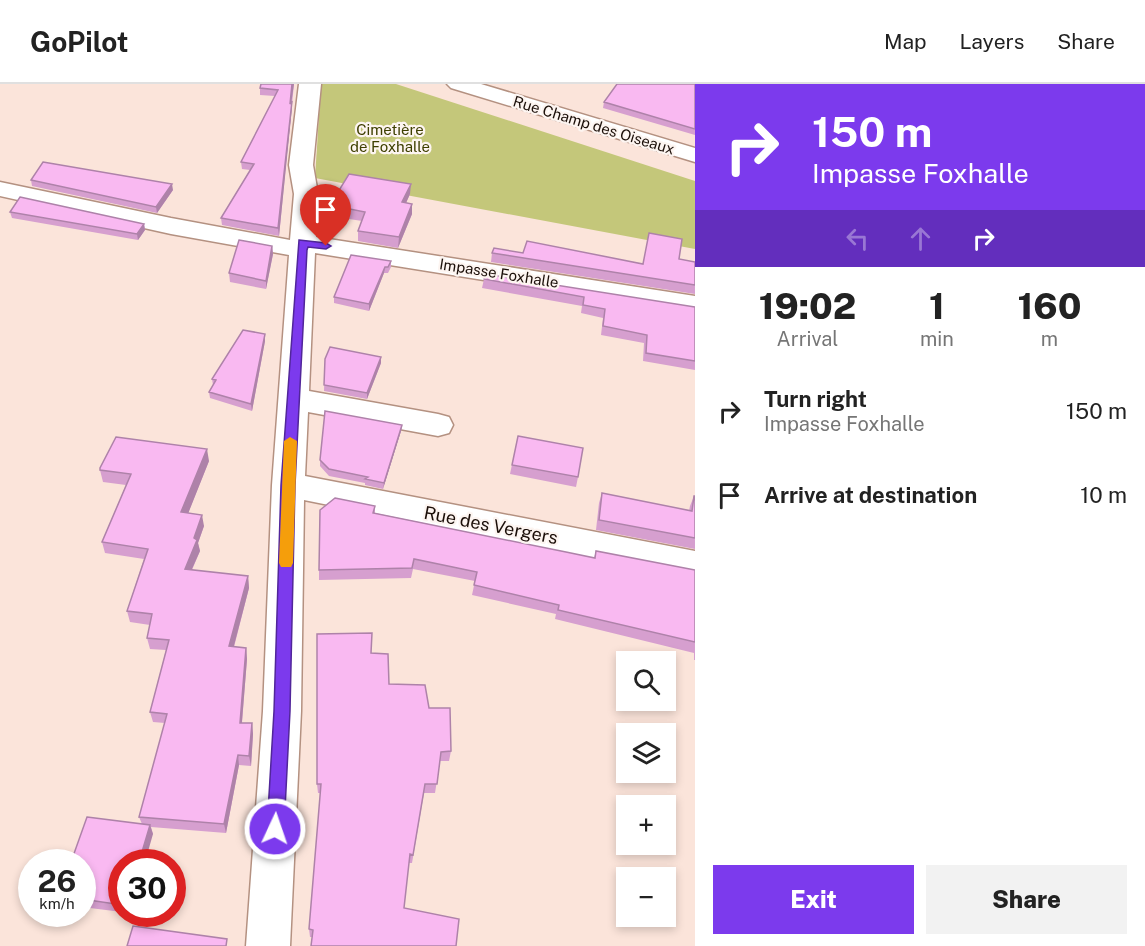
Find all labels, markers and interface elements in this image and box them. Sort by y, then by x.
text: GoPilot [30,25,129,58]
text: Map [884,29,927,54]
text: Layers [960,29,1024,54]
text: Share [1057,29,1115,54]
street label: Rue Champ des Oiseaux [511,92,677,158]
text: 150 m [812,107,932,156]
icon: right [713,108,791,186]
park label: Cimetière de Foxhalle [350,121,430,155]
text: Impasse Foxhalle [812,157,1029,189]
pin [300,184,351,246]
icon: arrive [309,193,342,226]
icon: left [841,222,874,255]
icon: ahead [904,222,937,255]
icon: right [967,222,1000,255]
street label: Impasse Foxhalle [438,255,560,291]
text: 19:02 [759,285,856,327]
text: 1 [929,285,945,327]
text: 160 [1018,285,1081,327]
text: Arrival [777,327,838,351]
text: min [920,327,954,351]
text: m [1041,327,1058,351]
text: Turn right [764,386,867,412]
icon: right [713,395,746,428]
text: 150 m [1066,398,1127,424]
text: Impasse Foxhalle [764,412,925,436]
icon: arrive [713,479,746,512]
text: Arrive at destination [764,482,977,508]
text: 10 m [1080,482,1127,508]
street label: Rue des Vergers [422,502,560,548]
map controls [616,651,676,927]
button: search [616,651,676,711]
button: layers [616,723,676,783]
button: + [616,795,676,855]
position arrow [243,797,307,861]
speed limit sign: 30 [108,849,186,927]
text: 26 [38,863,76,899]
button: Exit [713,865,914,934]
button: Share [926,865,1127,934]
button: − [616,867,676,927]
text: km/h [39,895,75,912]

